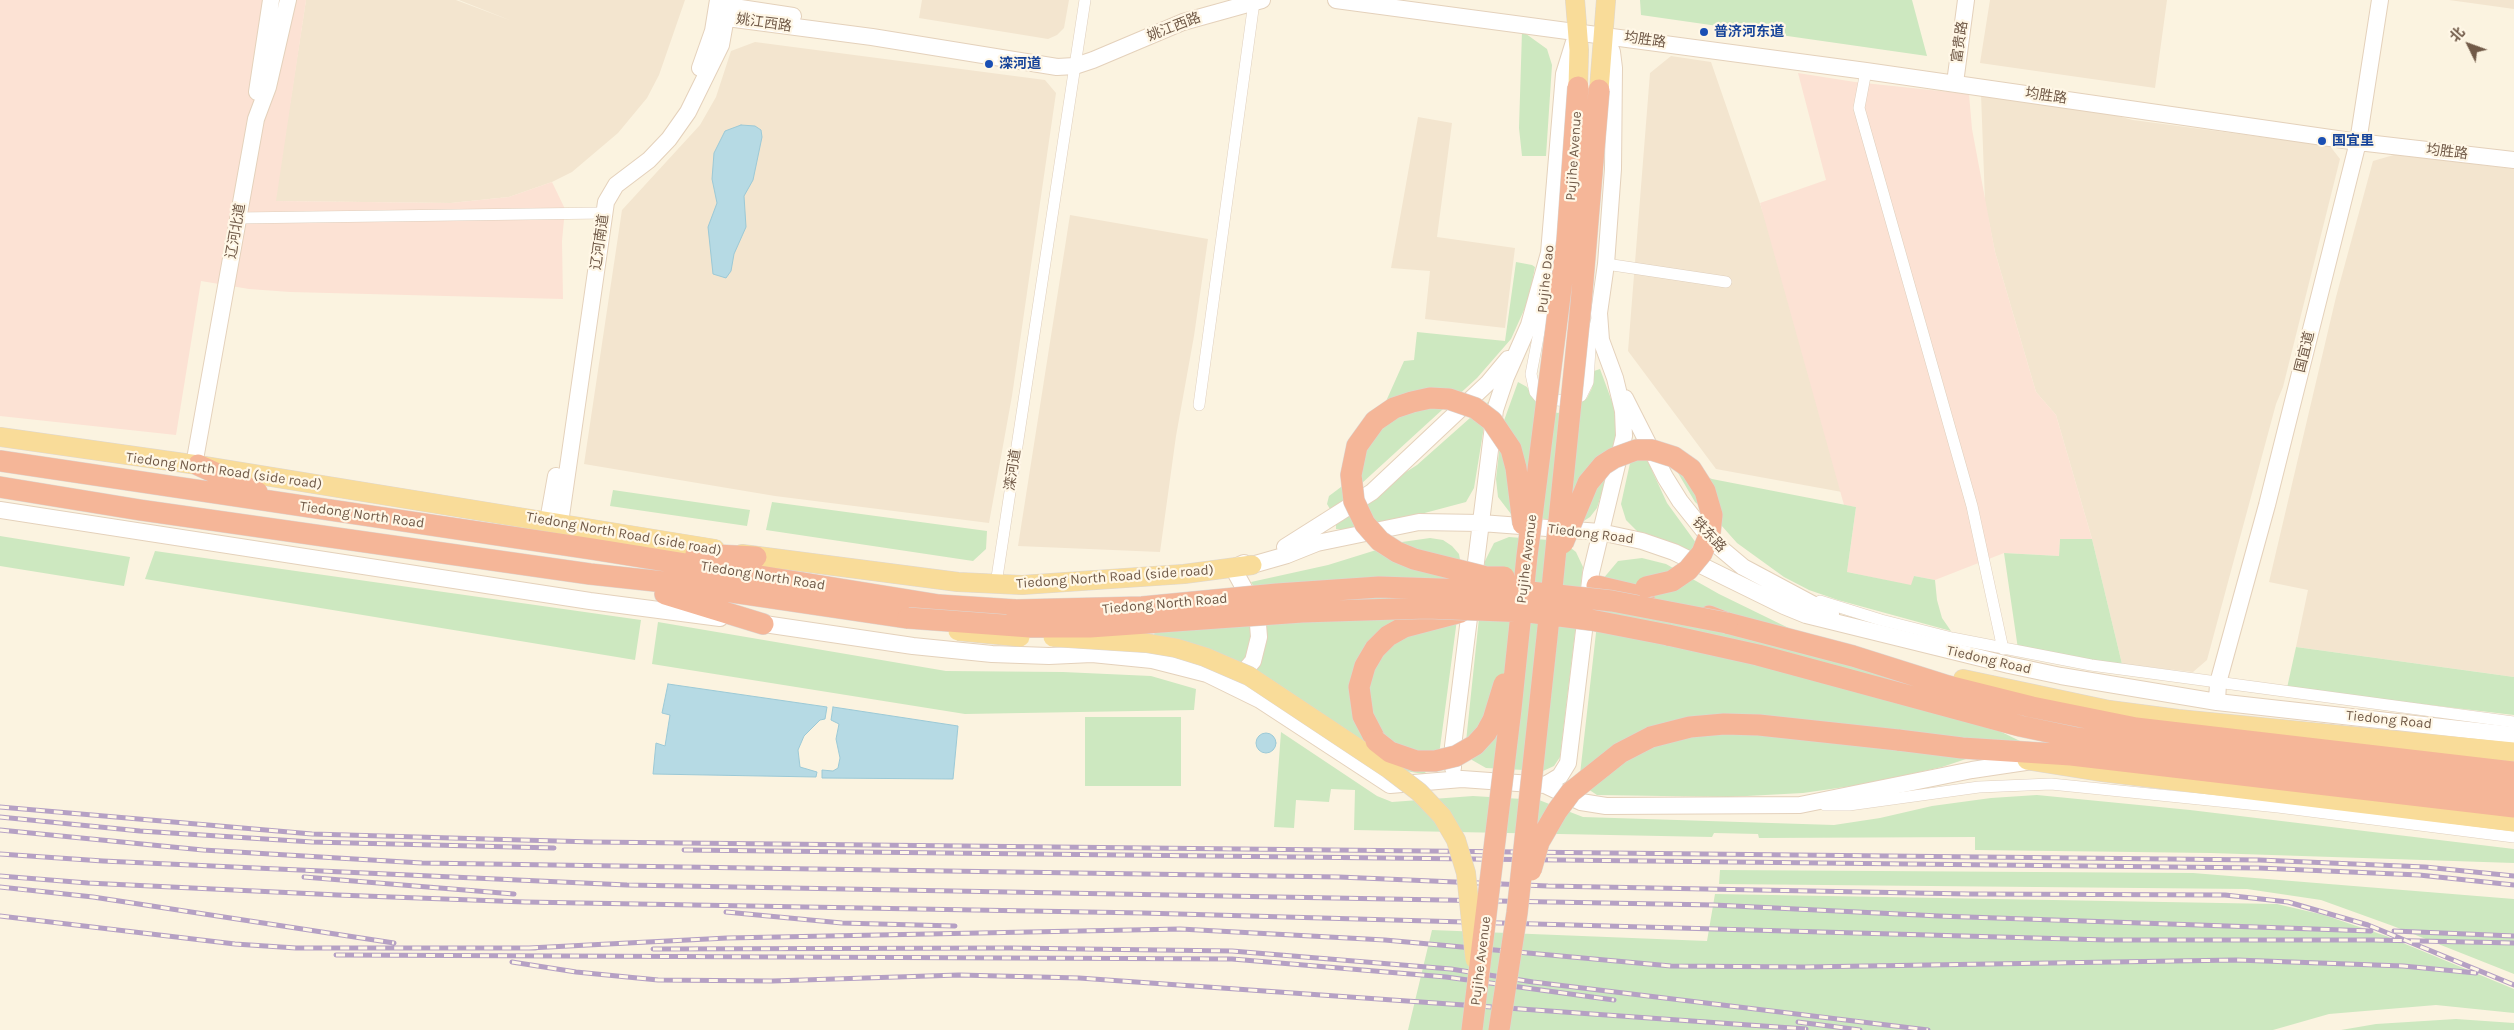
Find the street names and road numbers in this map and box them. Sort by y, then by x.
street label: 姚江西路 [1145,9,1203,45]
street label: 姚江西路 [735,11,793,35]
street label: 富贵路 [1949,20,1971,64]
street label: 均胜路 [1623,29,1667,51]
street label: 均胜路 [2024,85,2068,107]
street label: Pujihe Avenue [1562,111,1586,201]
street label: 均胜路 [2425,141,2469,163]
street label: 辽河北道 [223,202,249,260]
street label: 辽河南道 [588,213,612,271]
street label: Pujihe Dao [1534,244,1558,314]
street label: 国宜道 [2292,330,2318,374]
street label: 滦河道 [1001,448,1025,492]
street label: Tiedong North Road (side road) [125,449,323,493]
street label: Tiedong North Road [299,498,425,532]
street label: Tiedong North Road (side road) [525,509,723,559]
street label: Pujihe Avenue [1513,513,1541,605]
street label: 铁东路 [1689,514,1729,556]
street label: Tiedong Road [1547,520,1635,548]
street label: Tiedong North Road [700,558,826,594]
street label: Tiedong North Road (side road) [1016,562,1214,592]
street label: Tiedong North Road [1102,590,1228,618]
street label: Tiedong Road [1945,642,2033,678]
street label: Tiedong Road [2345,707,2433,733]
street label: Pujihe Avenue [1467,915,1495,1007]

